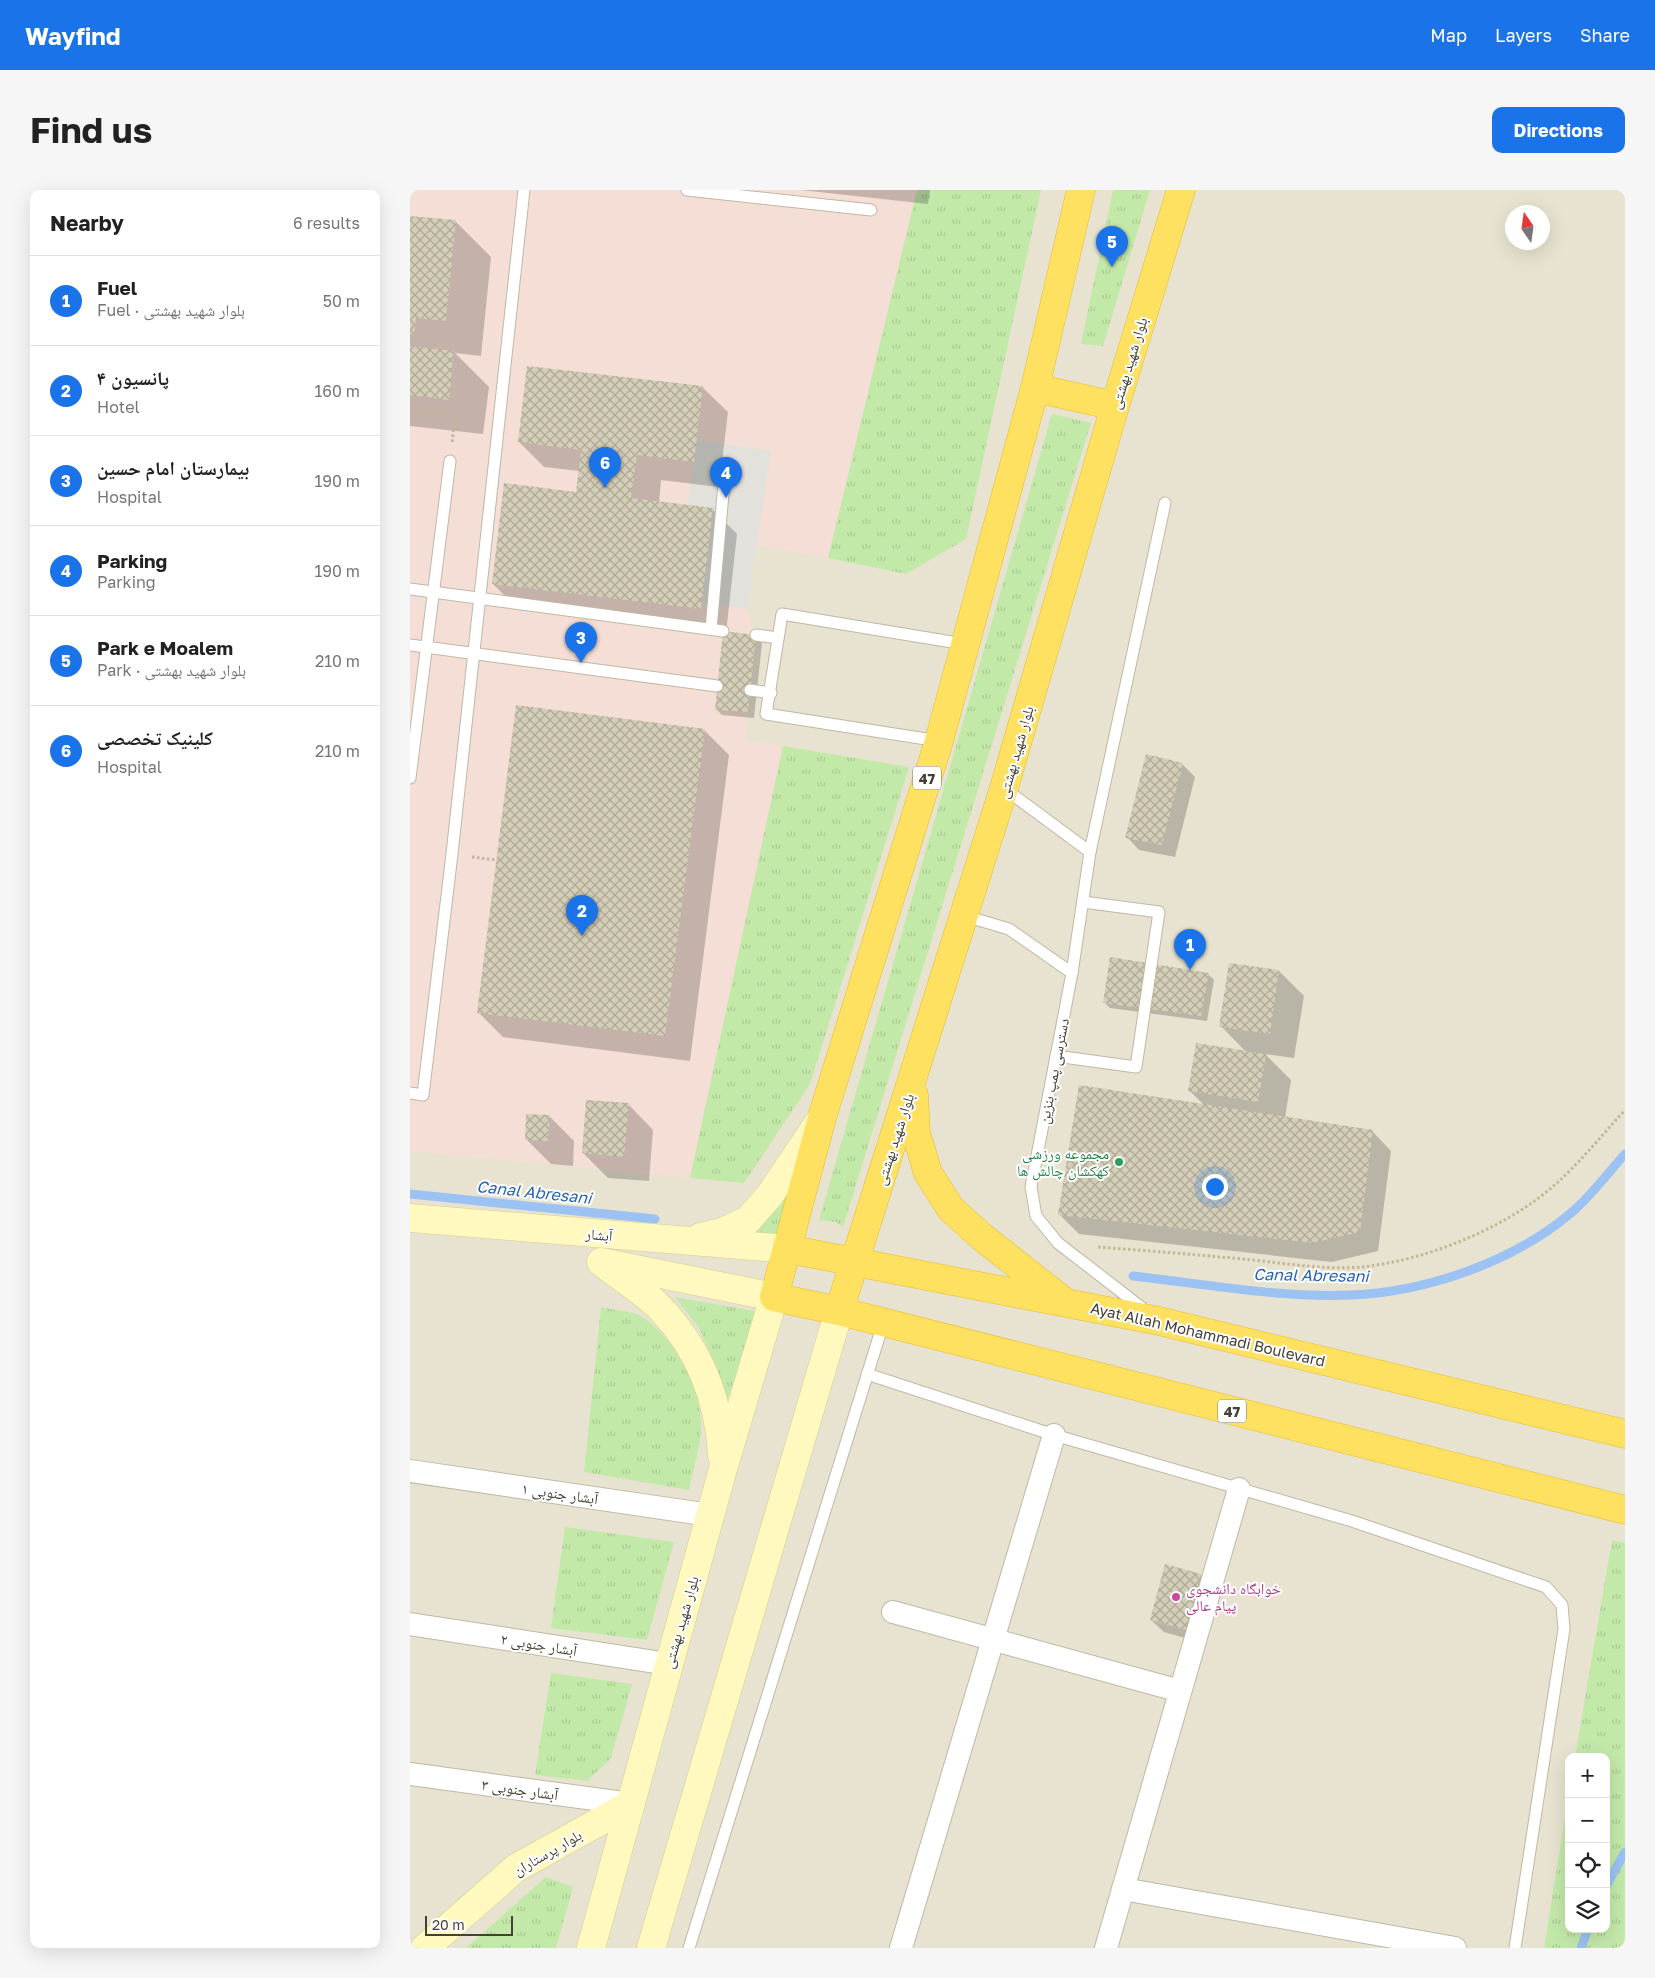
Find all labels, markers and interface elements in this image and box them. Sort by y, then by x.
text: Wayfind [25,21,121,50]
text: Map [1430,24,1467,46]
text: Layers [1495,24,1552,46]
text: Share [1580,24,1630,46]
button: Directions [1492,107,1625,153]
text: Find us [30,109,152,151]
north arrow [1505,205,1550,250]
text: Nearby [50,210,124,236]
text: 6 results [293,213,360,233]
pin: 5 [1096,226,1128,267]
text: Fuel [97,276,137,299]
text: 1 [62,291,70,311]
text: 50 m [323,291,360,311]
text: Fuel · بلوار شهید بهشتی [97,300,245,320]
street label: بلوار شهید بهشتی [1105,315,1152,412]
text: پانسیون ۴ [97,366,169,389]
text: 2 [61,381,71,401]
text: 160 m [314,381,360,401]
text: Hotel [97,397,140,417]
pin: 6 [589,447,621,488]
text: بیمارستان امام حسین [97,456,249,479]
pin: 4 [710,457,742,498]
text: 3 [61,471,71,491]
text: 190 m [314,471,360,491]
text: Hospital [97,487,162,507]
text: Parking [97,549,167,572]
text: 4 [61,561,71,581]
text: 190 m [314,561,360,581]
text: Parking [97,572,156,592]
pin: 3 [565,622,597,663]
text: Park e Moalem [97,636,233,659]
text: 5 [61,651,71,671]
text: 210 m [315,651,360,671]
text: Park · بلوار شهید بهشتی [97,660,246,680]
street label: بلوار شهید بهشتی [993,704,1039,801]
text: کلینیک تخصصی [97,726,213,749]
text: 6 [61,741,71,761]
text: 210 m [315,741,360,761]
text: Hospital [97,757,162,777]
road number: 47 [913,766,941,790]
pin: 2 [566,895,598,936]
pin: 1 [1174,929,1206,970]
street label: دسترسی پمپ بنزین [1034,1017,1074,1126]
street label: بلوار شهید بهشتی [871,1091,919,1188]
place label: مجموعه ورزشی کهکشان چالش ها [1017,1144,1109,1181]
marker: مجموعه ورزشی کهکشان چالش ها [1113,1156,1125,1168]
your location [1202,1174,1228,1200]
water label: Canal Abresani [476,1176,594,1208]
street label: آبشار [584,1224,615,1245]
water label: Canal Abresani [1253,1264,1371,1286]
street label: Ayat Allah Mohammadi Boulevard [1089,1298,1327,1370]
road number: 47 [1218,1400,1246,1422]
street label: آبشار جنوبی ۱ [520,1479,600,1509]
street label: بلوار شهید بهشتی [658,1574,704,1671]
place label: خوابگاه دانشجوی پیام عالی [1186,1579,1281,1616]
marker: خوابگاه دانشجوی پیام عالی [1170,1591,1182,1603]
street label: آبشار جنوبی ۲ [499,1629,580,1661]
map controls [1565,1753,1610,1933]
button: + [1565,1753,1610,1798]
street label: آبشار جنوبی ۳ [480,1775,560,1805]
button: − [1565,1798,1610,1843]
street label: بلوار پرستاران [509,1825,586,1881]
button: locate [1565,1843,1610,1888]
button: layers [1565,1888,1610,1933]
scale bar [425,1913,512,1936]
text: 20 m [432,1916,465,1933]

